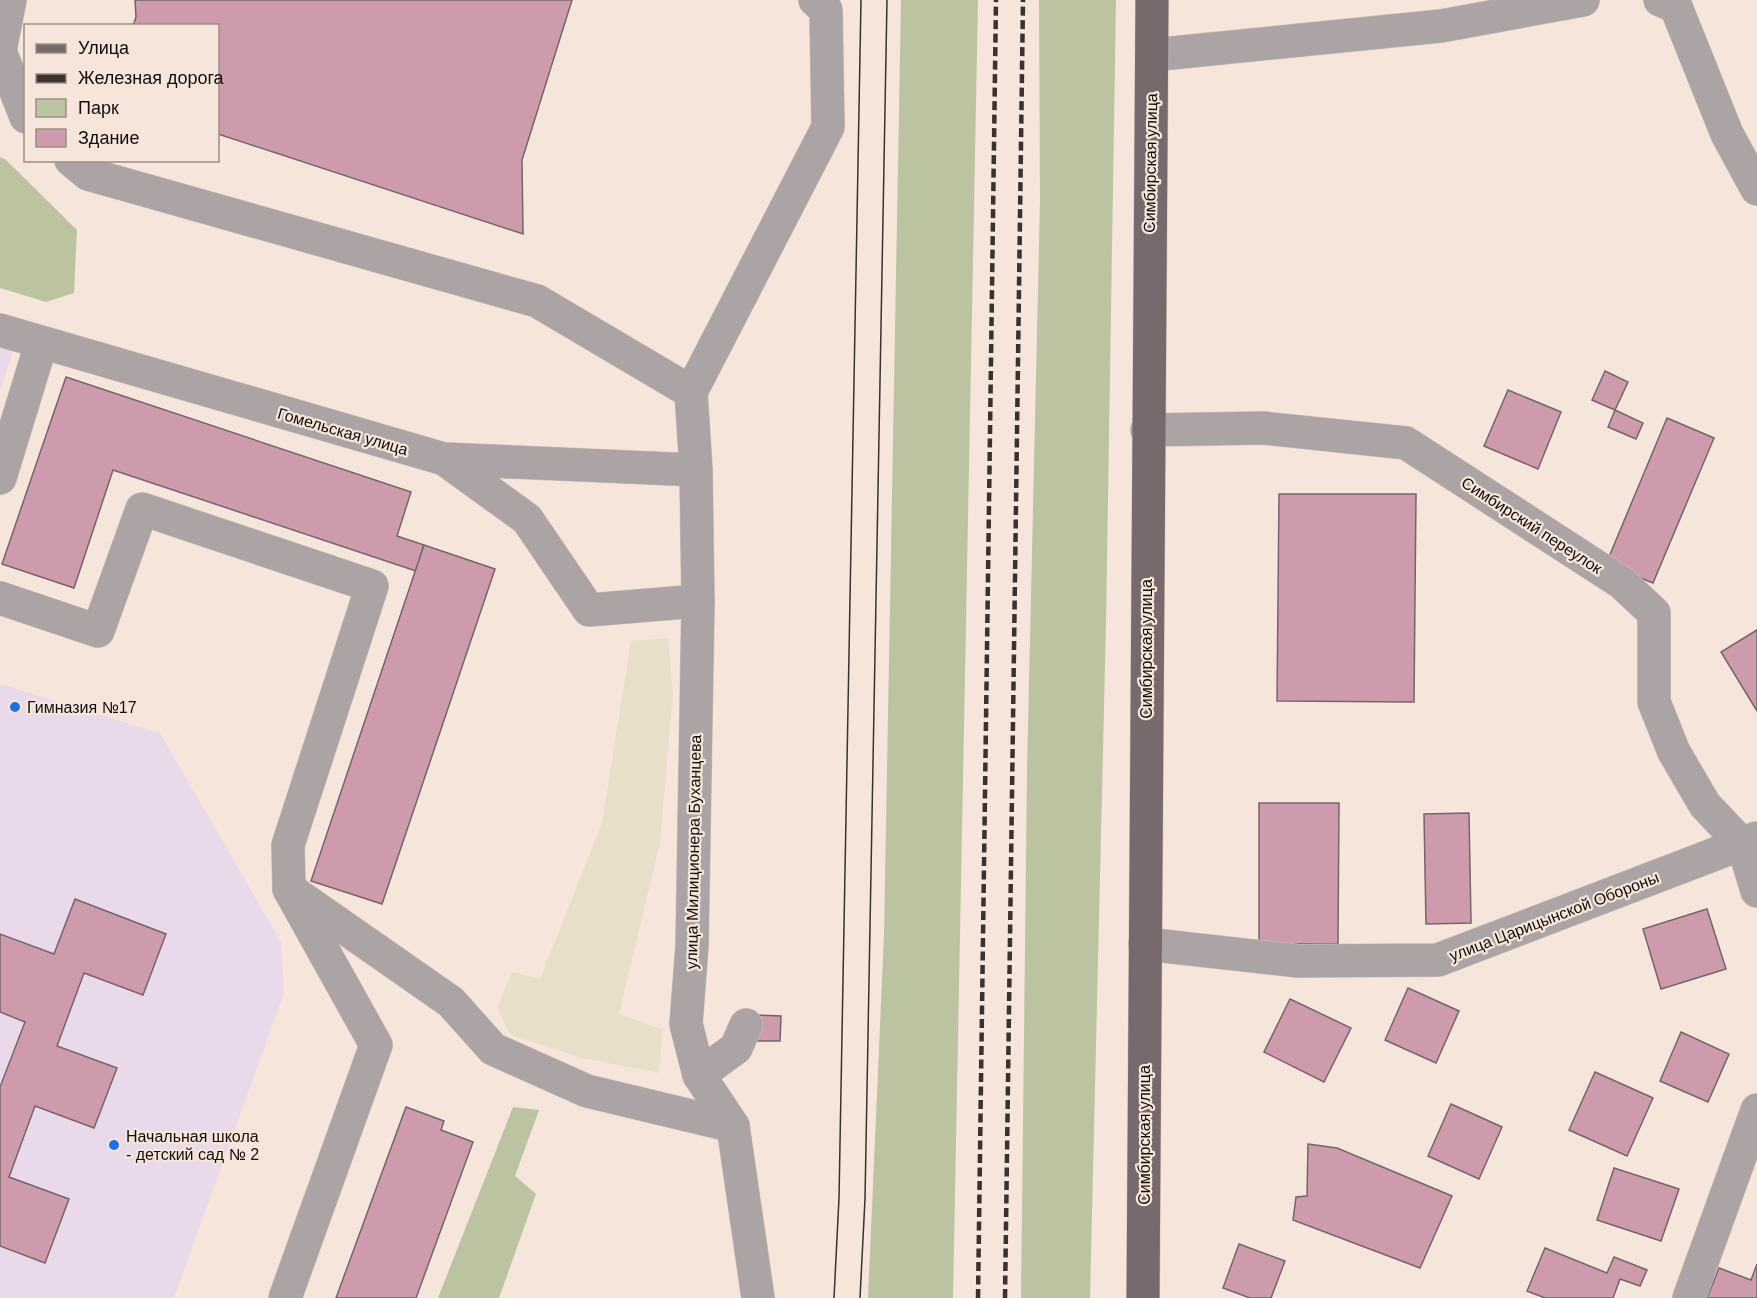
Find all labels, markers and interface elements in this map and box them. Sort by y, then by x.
legend [24,24,219,162]
text: Улица [78,38,130,58]
text: Железная дорога [78,68,225,88]
street label: Симбирская улица [1141,93,1160,233]
text: Парк [78,98,119,118]
text: Здание [78,128,139,148]
street label: Гомельская улица [276,405,410,458]
street label: Симбирский переулок [1458,474,1606,578]
street label: Симбирская улица [1138,579,1155,719]
place label: Гимназия №17 [27,699,137,716]
marker: Гимназия №17 [8,700,22,714]
street label: улица Милиционера Буханцева [683,734,704,970]
street label: улица Царицынской Обороны [1447,869,1661,964]
street label: Симбирская улица [1136,1065,1153,1205]
place label: Начальная школа - детский сад № 2 [126,1128,259,1163]
marker: Начальная школа - детский сад № 2 [107,1138,121,1152]

